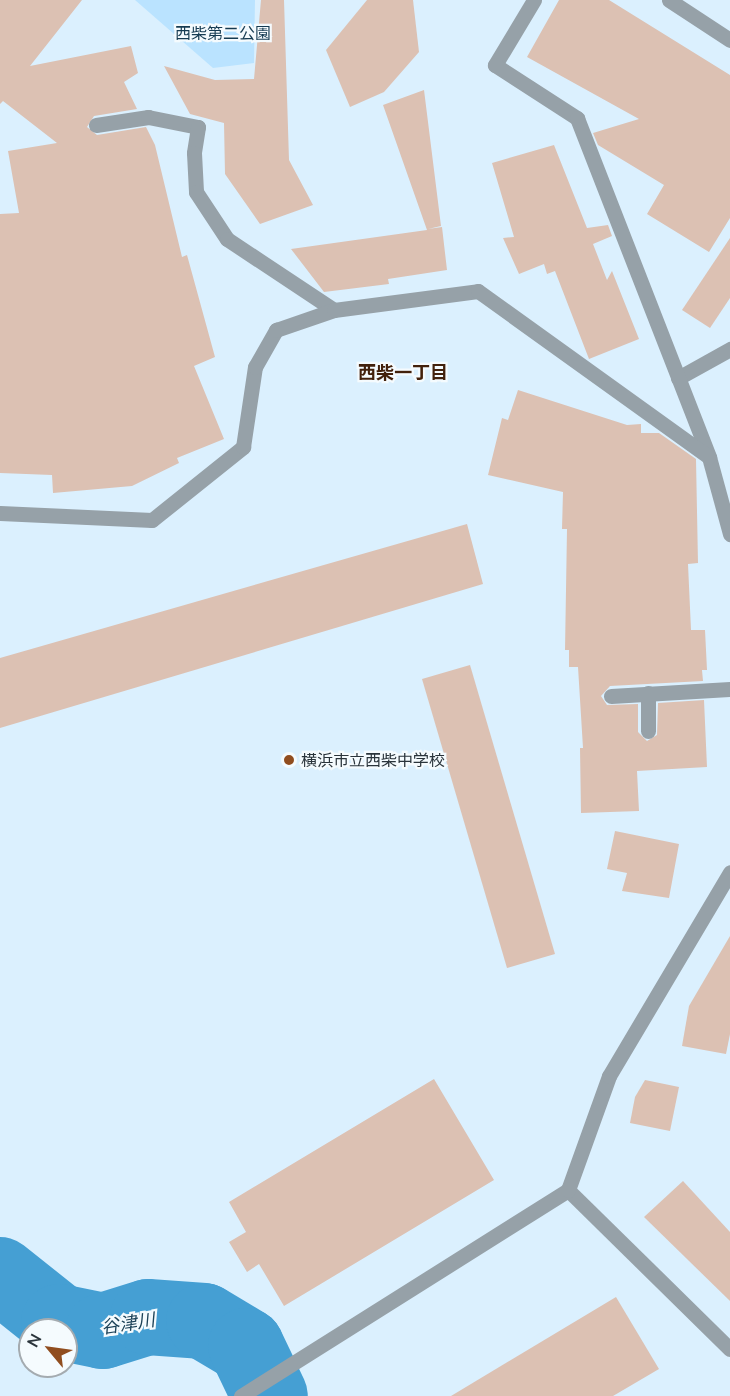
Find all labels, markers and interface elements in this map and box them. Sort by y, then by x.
park label: 西柴第二公園 [175,23,271,43]
district label: 西柴一丁目 [358,362,448,384]
place label: 横浜市立西柴中学校 [301,750,445,770]
marker: 横浜市立西柴中学校 [282,753,296,767]
water label: 谷津川 [100,1309,156,1339]
north arrow [18,1318,78,1378]
text: N [22,1330,46,1350]

